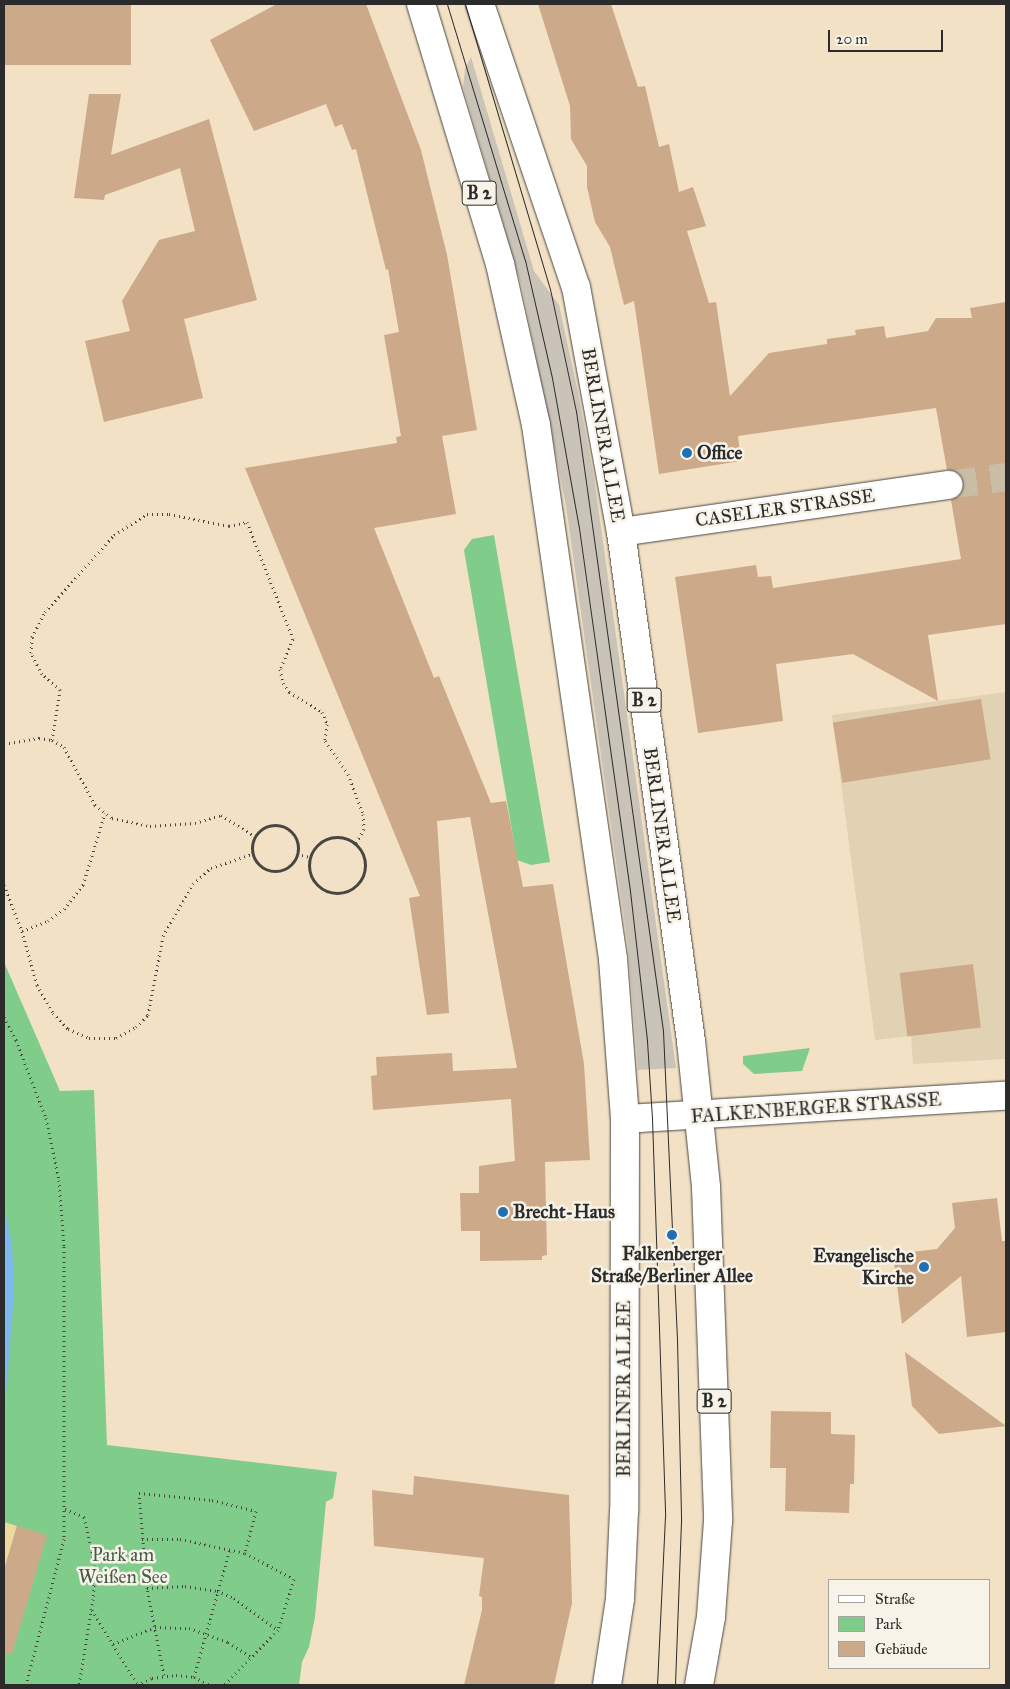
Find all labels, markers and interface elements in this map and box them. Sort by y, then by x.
scale bar [830,20,945,52]
text: 20 m [836,30,868,48]
road number: B 2 [462,178,496,208]
street label: BERLINER ALLEE [576,346,630,524]
place label: Office [697,442,742,464]
marker: Office [681,447,693,459]
street label: CASELER STRASSE [694,484,876,532]
road number: B 2 [626,684,662,716]
street label: BERLINER ALLEE [638,746,686,924]
street label: FALKENBERGER STRASSE [690,1088,942,1128]
place label: Brecht-Haus [513,1201,615,1223]
marker: Brecht-Haus [497,1206,509,1218]
marker: Falkenberger Straße/Berliner Allee [666,1229,678,1241]
place label: Falkenberger Straße/Berliner Allee [591,1243,753,1287]
place label: Evangelische Kirche [813,1245,914,1289]
marker: Evangelische Kirche [918,1261,930,1273]
street label: BERLINER ALLEE [613,1301,635,1477]
road number: B 2 [696,1385,732,1416]
park label: Park am Weißen See [78,1544,168,1588]
legend [828,1579,990,1669]
text: Straße [875,1590,915,1608]
text: Park [875,1615,902,1633]
text: Gebäude [875,1640,928,1658]

